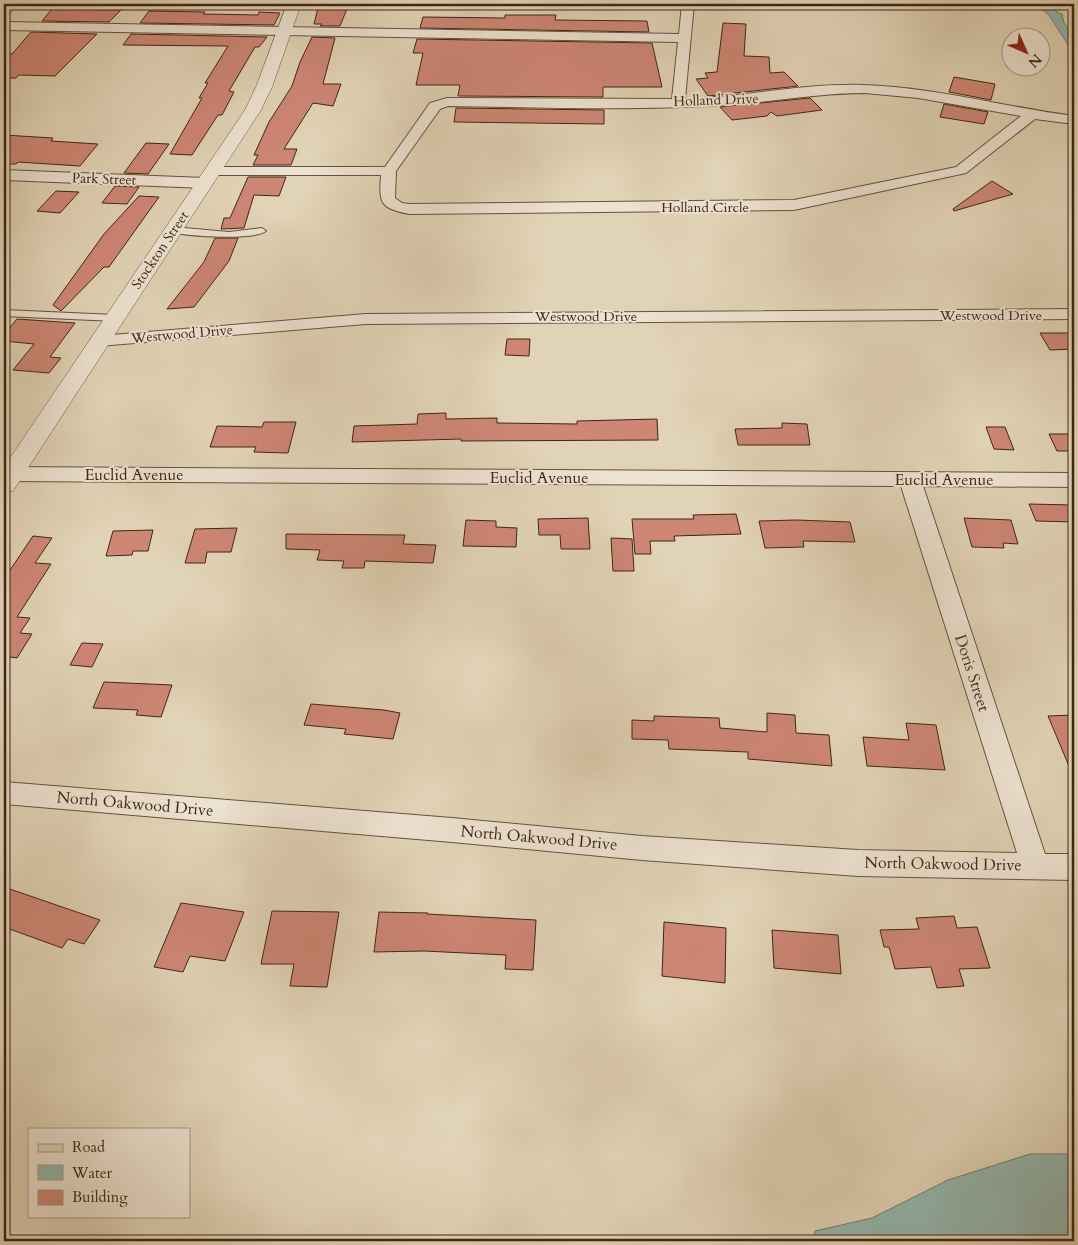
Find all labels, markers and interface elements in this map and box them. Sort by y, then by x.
north arrow [1000,28,1050,78]
text: N [1024,50,1046,72]
street label: Holland Drive [673,89,759,111]
street label: Park Street [72,168,137,190]
street label: Holland Circle [661,198,749,217]
street label: Stockton Street [127,207,193,293]
street label: Westwood Drive [939,306,1042,325]
street label: Westwood Drive [534,307,637,326]
street label: Westwood Drive [129,320,234,348]
street label: Euclid Avenue [84,464,184,486]
street label: Euclid Avenue [489,467,589,489]
street label: Euclid Avenue [894,469,994,491]
street label: Doris Street [949,631,995,715]
street label: North Oakwood Drive [56,786,214,822]
street label: North Oakwood Drive [460,820,618,856]
street label: North Oakwood Drive [864,852,1022,876]
legend [28,1128,190,1218]
text: Road [72,1137,105,1157]
text: Water [71,1163,113,1183]
text: Building [72,1187,128,1207]

